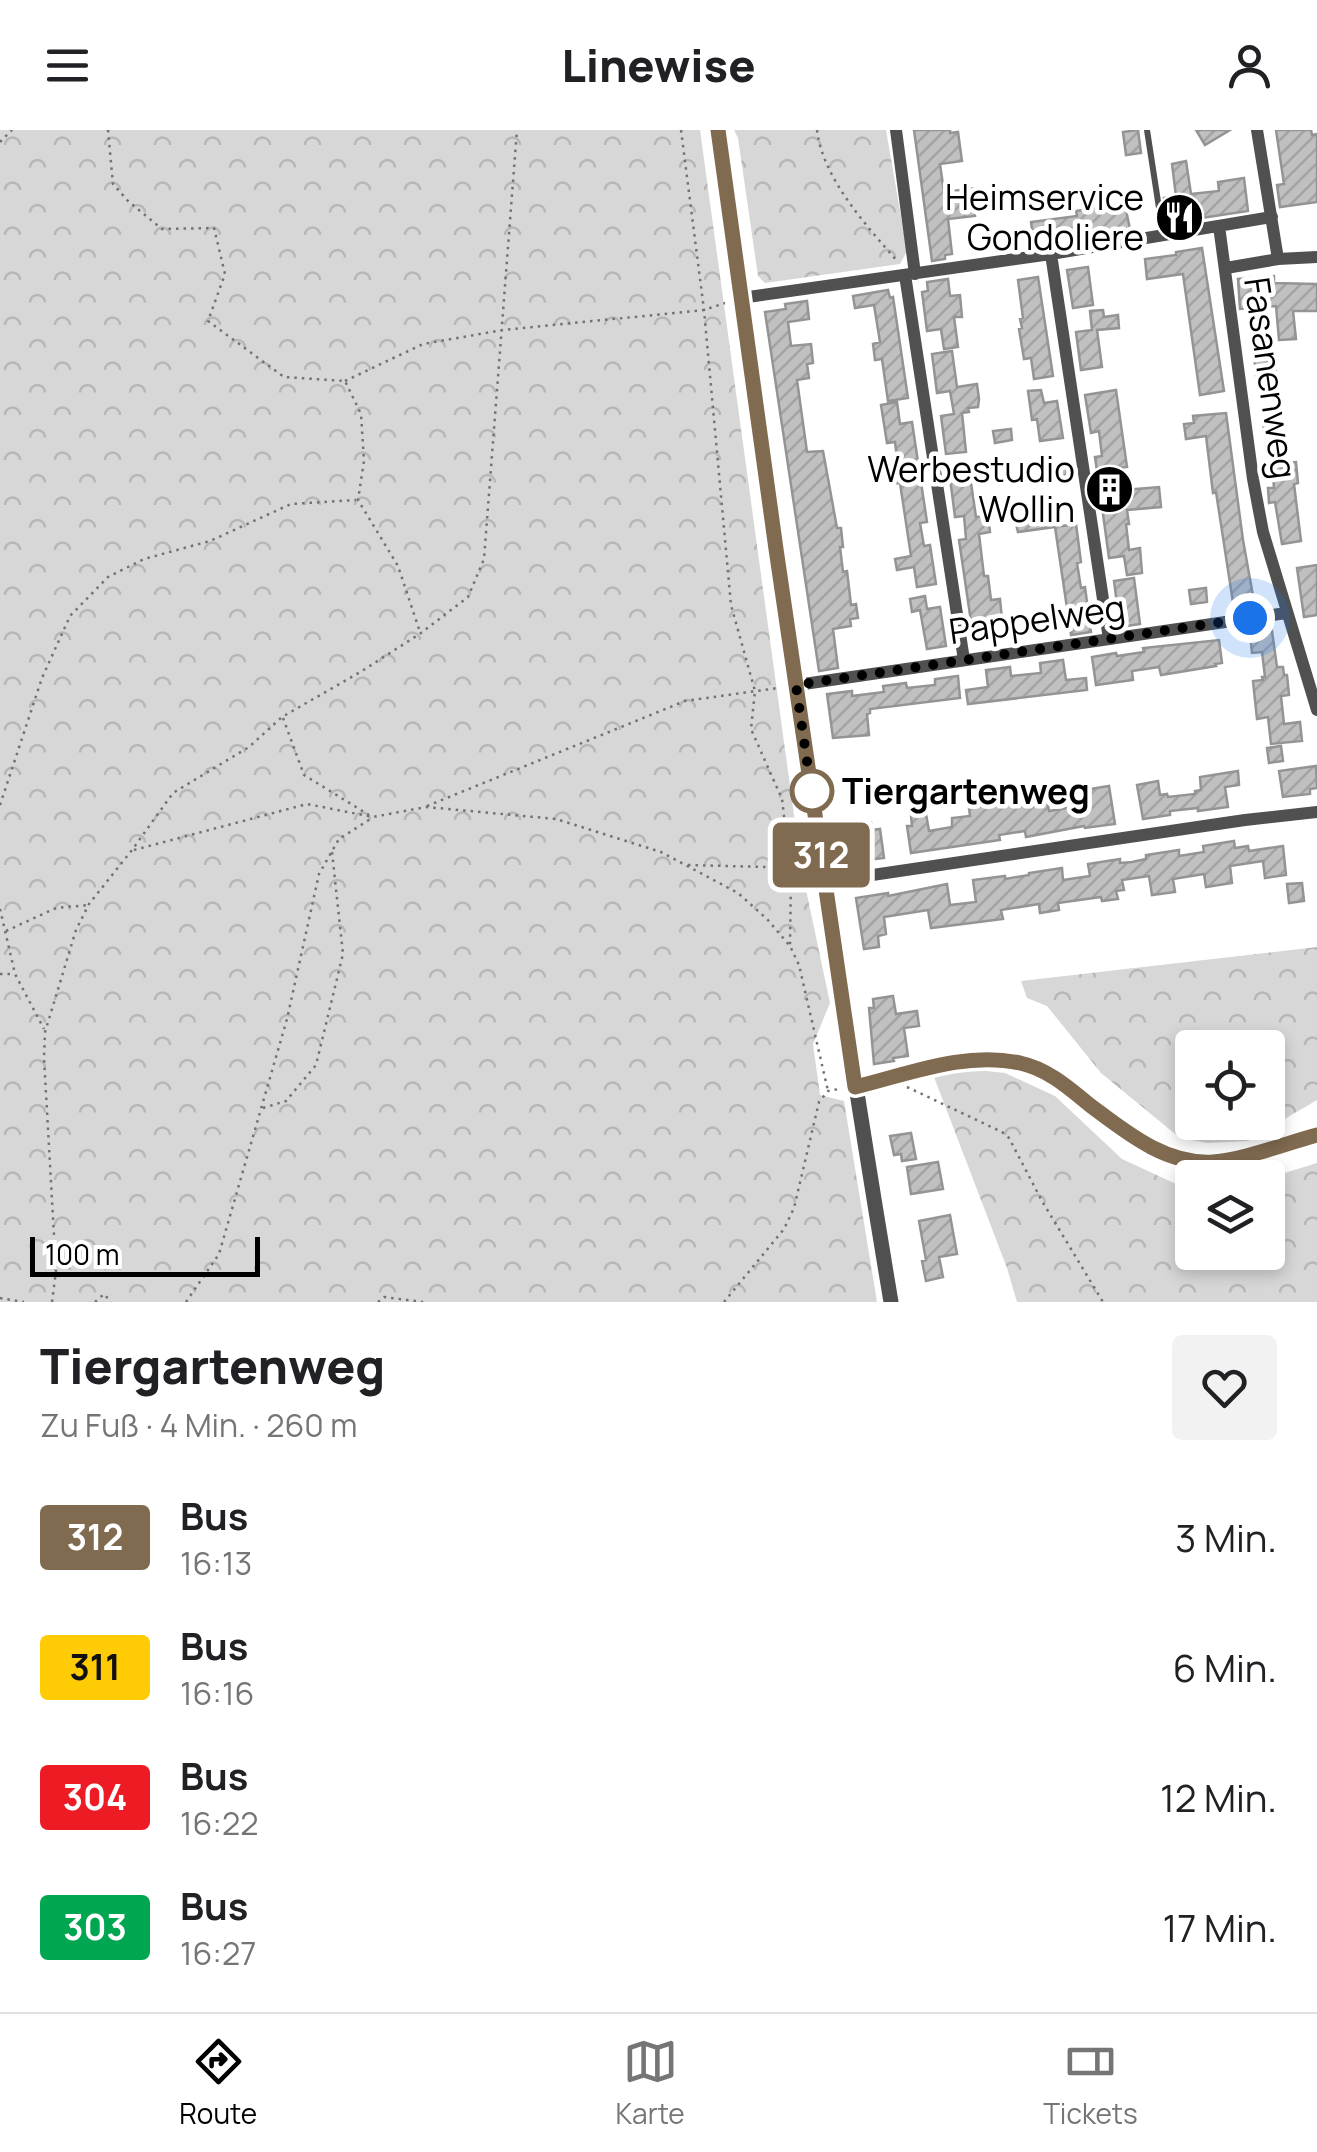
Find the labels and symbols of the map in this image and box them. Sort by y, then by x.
place label: Heimservice Gondoliere [945,173,1144,261]
restaurant icon: Heimservice Gondoliere [1153,191,1205,243]
street label: Fasanenweg [1233,274,1309,482]
place label: Werbestudio Wollin [867,445,1075,533]
building icon: Werbestudio Wollin [1084,463,1136,515]
street label: Pappelweg [946,583,1128,655]
your location [1225,593,1275,643]
place label: Tiergartenweg [842,767,1090,815]
marker: Tiergartenweg [791,770,833,812]
line badge: 312 [764,822,878,888]
scale bar [30,1232,260,1276]

